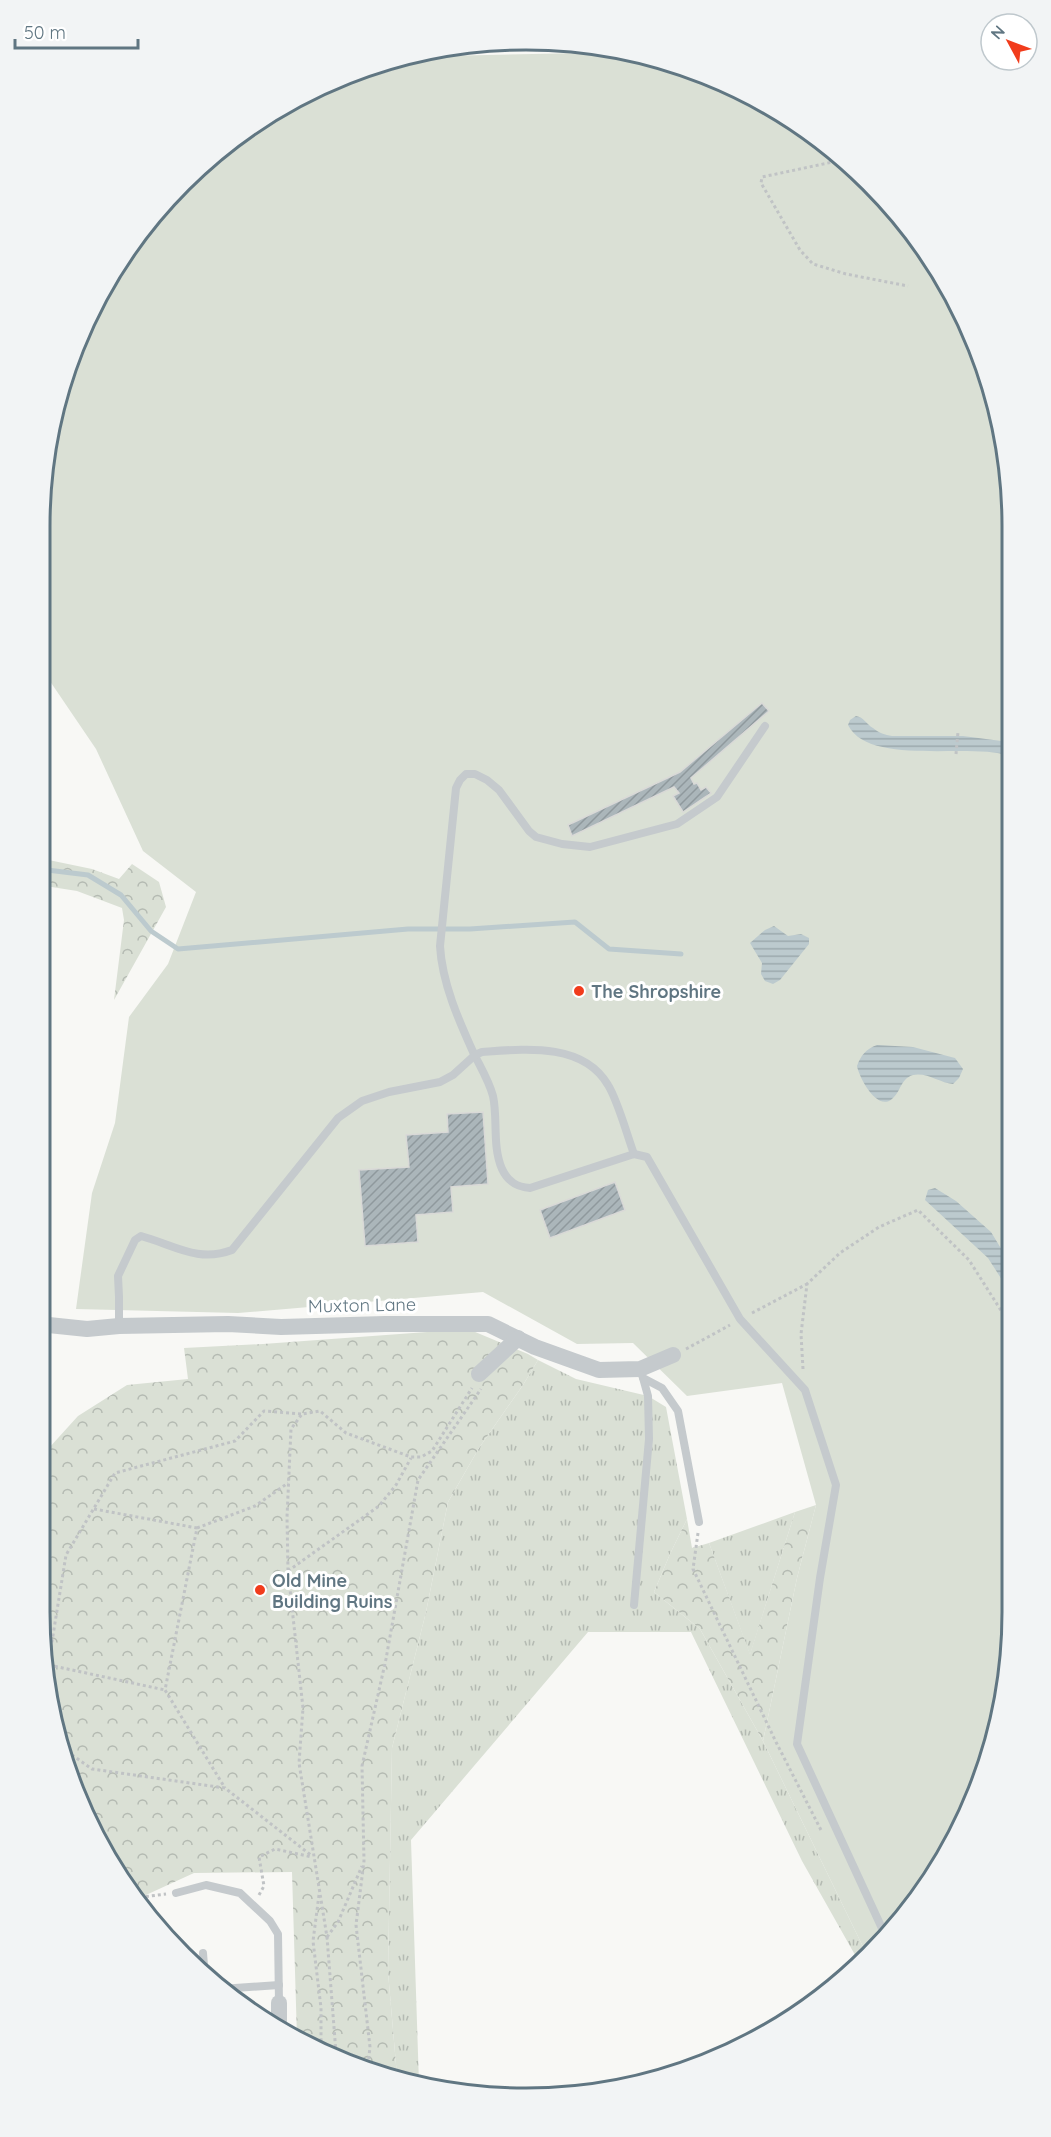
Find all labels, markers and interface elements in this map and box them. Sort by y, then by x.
scale bar [15,12,138,50]
north arrow [979,12,1039,72]
text: 50 m [24,21,66,44]
text: N [986,21,1009,43]
place label: The Shropshire [591,980,721,1003]
marker: The Shropshire [572,984,586,998]
street label: Muxton Lane [308,1293,416,1317]
place label: Old Mine Building Ruins [272,1569,393,1613]
marker: Old Mine Building Ruins [253,1583,267,1597]

